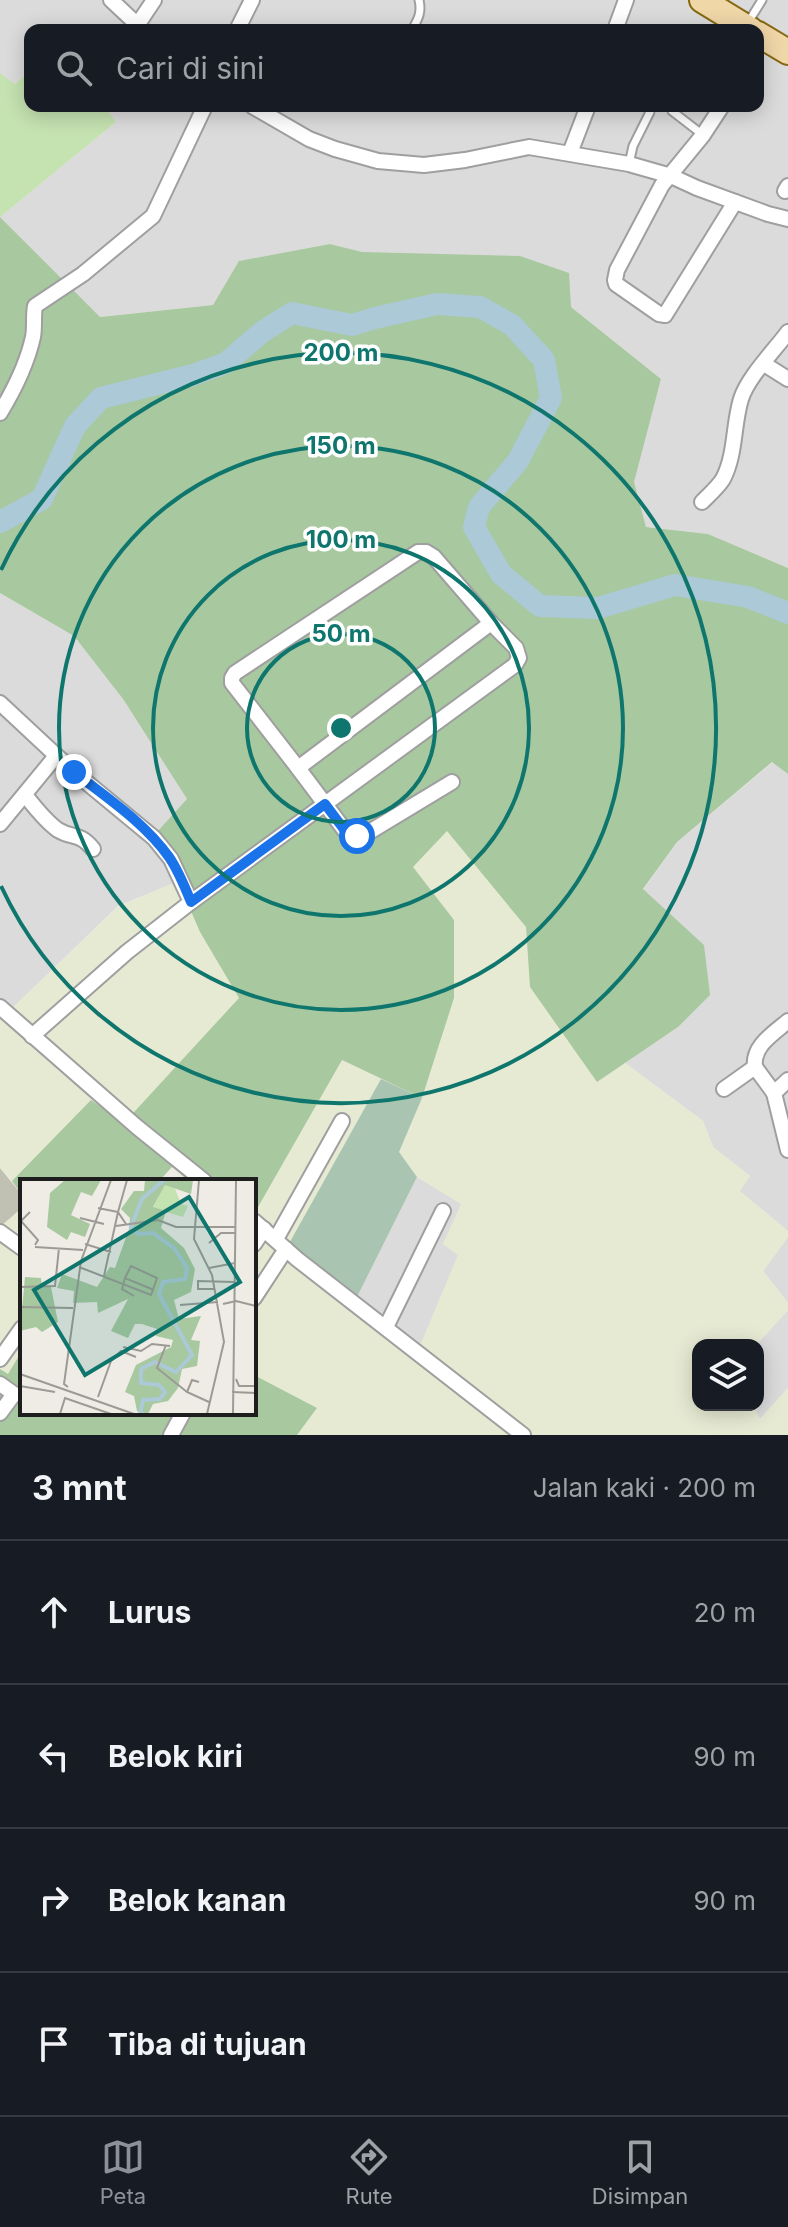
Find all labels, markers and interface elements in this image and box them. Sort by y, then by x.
search box [24,24,764,112]
icon: search [52,46,96,90]
text: Cari di sini [116,50,264,86]
text: 200 m [303,338,379,367]
text: 150 m [306,431,376,460]
text: 100 m [306,525,376,554]
text: 50 m [311,619,371,648]
centre of rings [327,714,355,742]
route end [56,754,92,790]
route start [339,818,375,854]
inset map [20,1179,256,1415]
map controls [692,1339,764,1411]
button: layers [692,1339,764,1411]
text: 3 mnt [32,1467,127,1508]
text: Jalan kaki · 200 m [533,1472,756,1503]
icon: ahead [32,1590,76,1634]
text: Lurus [108,1594,191,1630]
text: 20 m [694,1597,756,1628]
icon: left [32,1734,76,1778]
text: Belok kiri [108,1738,243,1774]
text: 90 m [693,1741,756,1772]
icon: right [32,1878,76,1922]
text: Belok kanan [108,1882,286,1918]
text: 90 m [693,1885,756,1916]
icon: arrive [32,2022,76,2066]
text: Tiba di tujuan [108,2026,307,2062]
tab: Peta [100,2135,146,2209]
tab: Rute [345,2135,392,2209]
tab: Disimpan [592,2135,688,2209]

